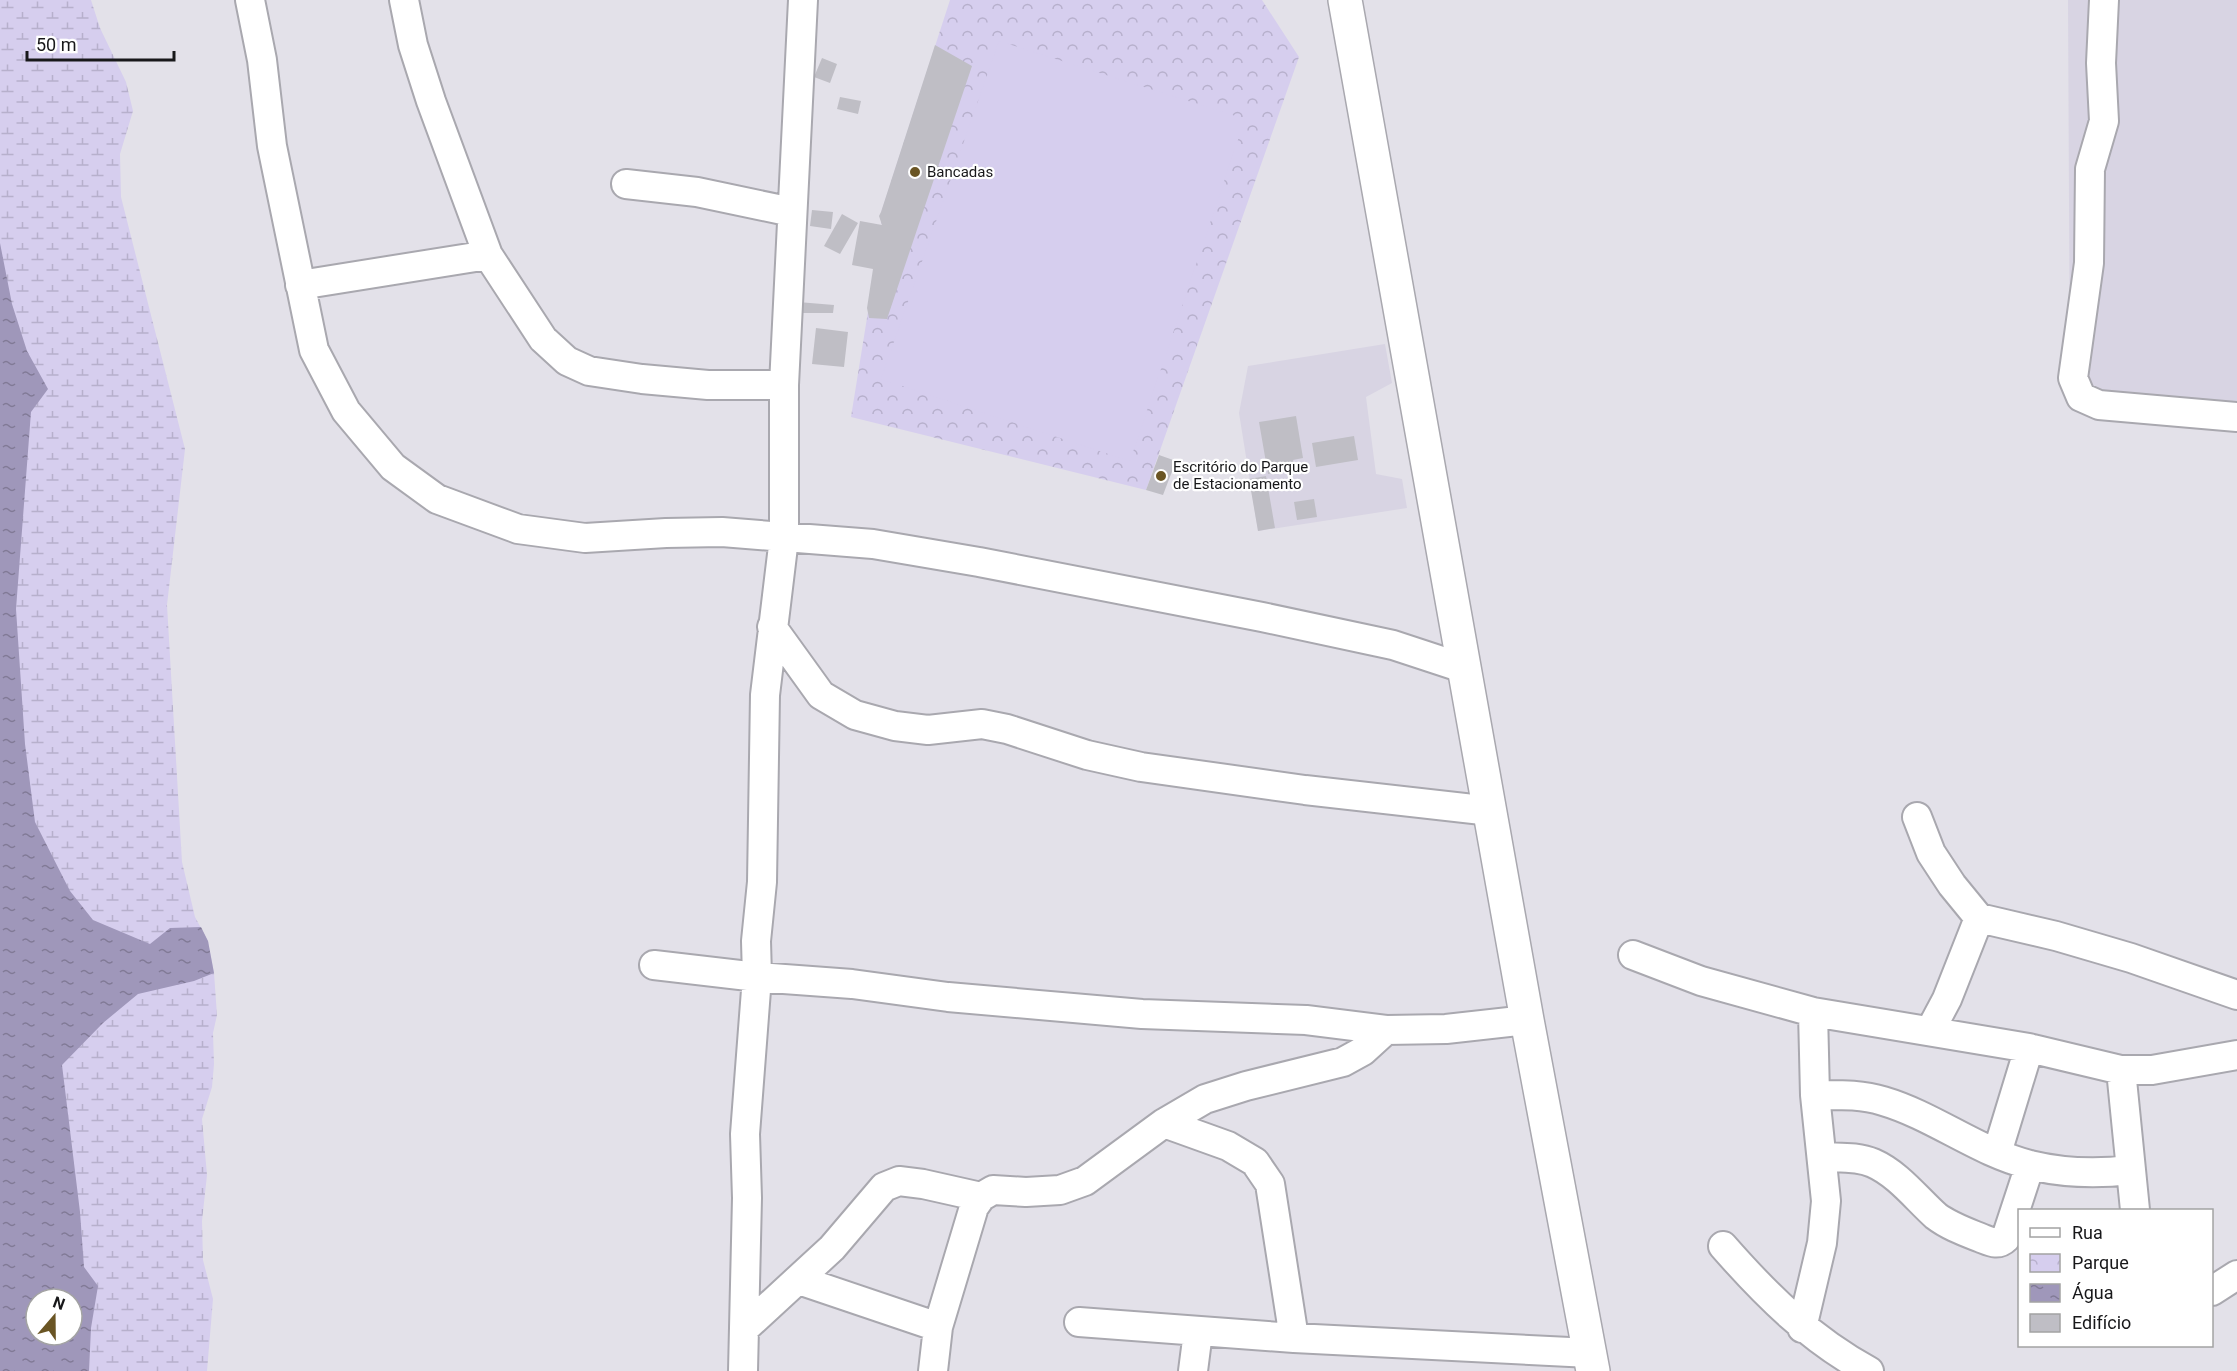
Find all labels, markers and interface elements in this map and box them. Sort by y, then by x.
scale bar [27,24,174,62]
text: 50 m [36,34,76,55]
place label: Bancadas [927,163,993,181]
marker: Bancadas [908,165,922,179]
place label: Escritório do Parque de Estacionamento [1173,458,1308,493]
marker: Escritório do Parque de Estacionamento [1154,469,1168,483]
legend [2018,1209,2213,1347]
text: Rua [2072,1222,2103,1243]
text: Parque [2072,1252,2129,1273]
text: Água [2072,1282,2114,1303]
north arrow [24,1287,84,1347]
text: N [50,1293,68,1314]
text: Edifício [2072,1312,2131,1333]

